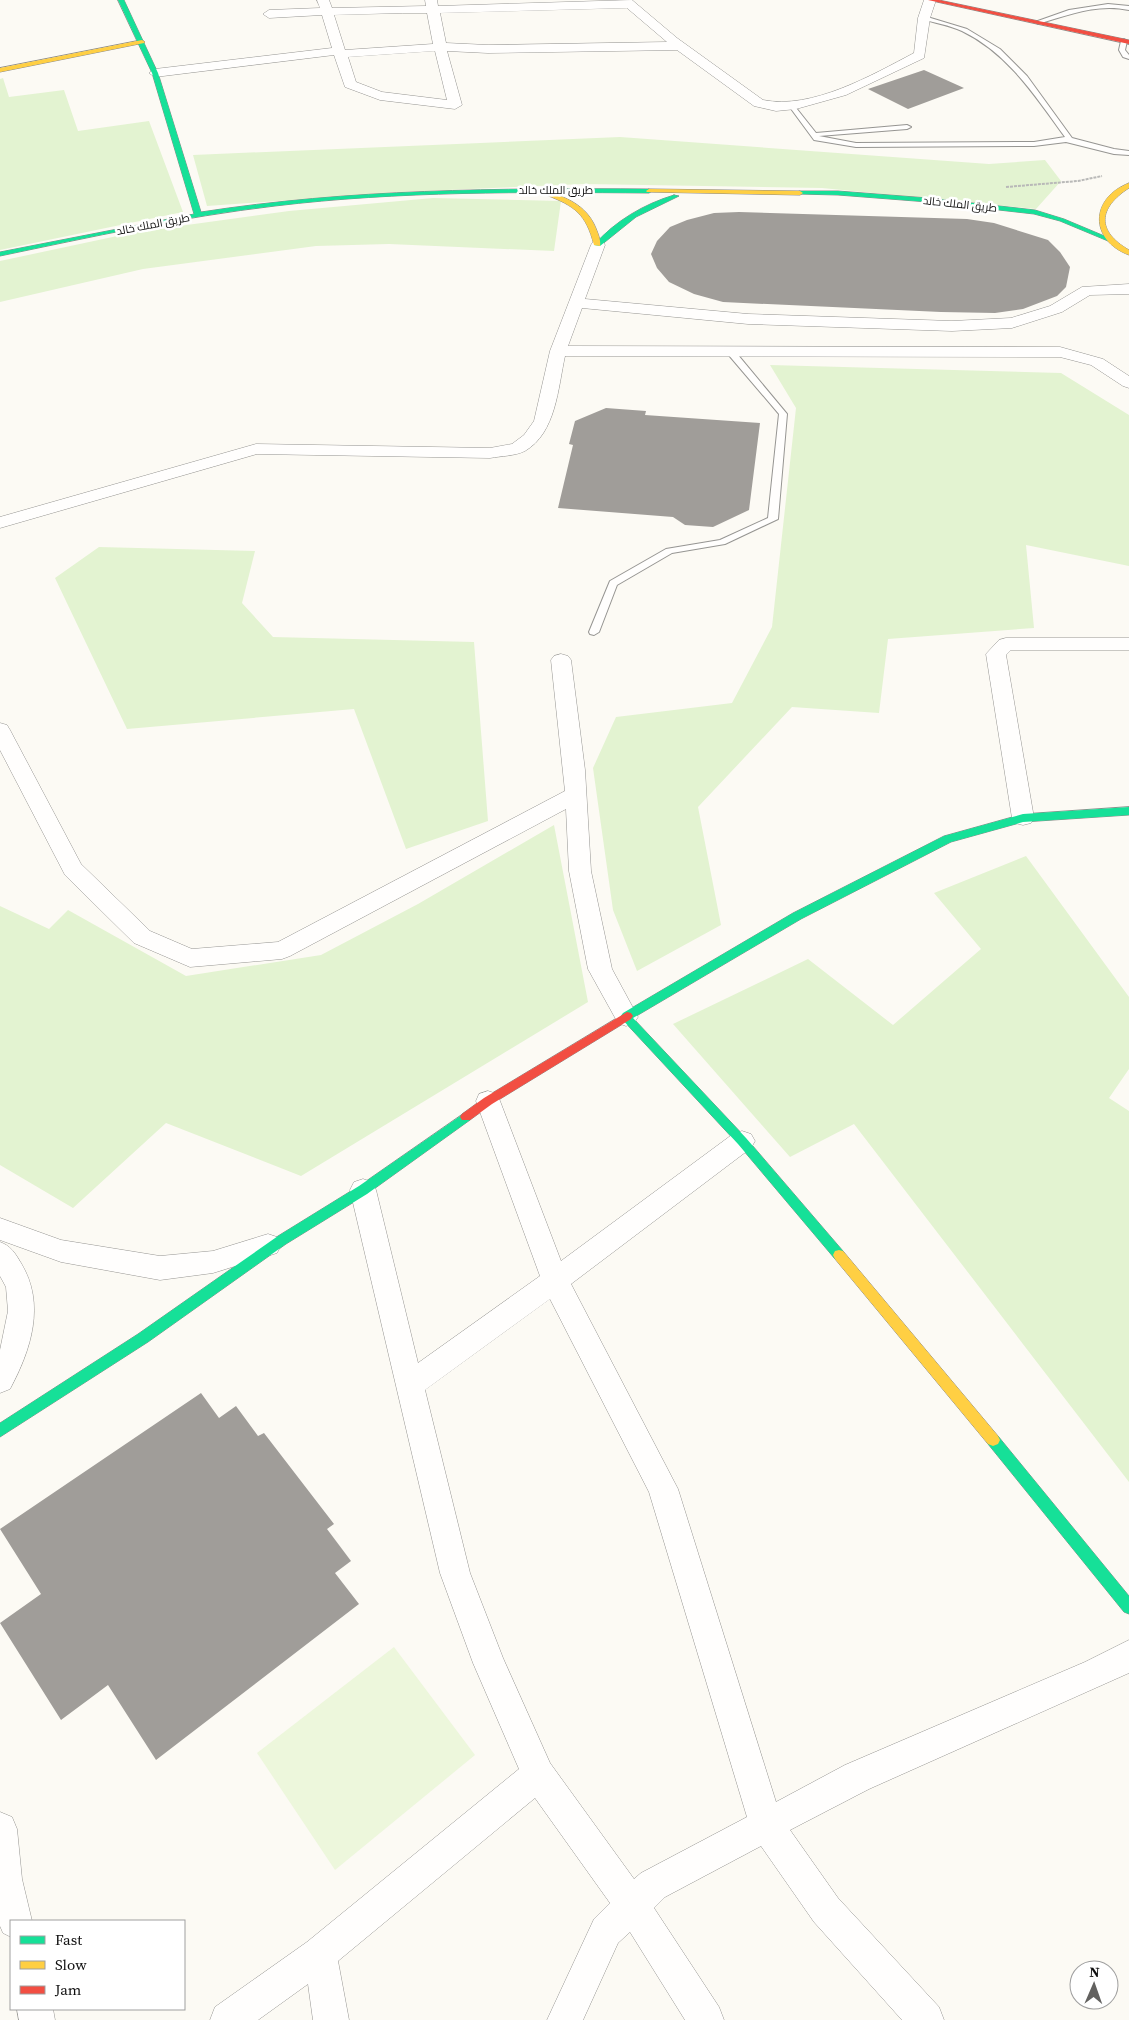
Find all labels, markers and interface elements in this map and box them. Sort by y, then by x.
street label: طريق الملك خالد [519,183,593,198]
street label: طريق الملك خالد [922,193,998,216]
street label: طريق الملك خالد [115,210,191,239]
legend [10,1920,185,2010]
text: Fast [55,1929,82,1950]
text: Slow [55,1954,87,1975]
north arrow [1069,1960,1119,2010]
text: N [1089,1962,1100,1982]
text: Jam [54,1979,82,2000]

